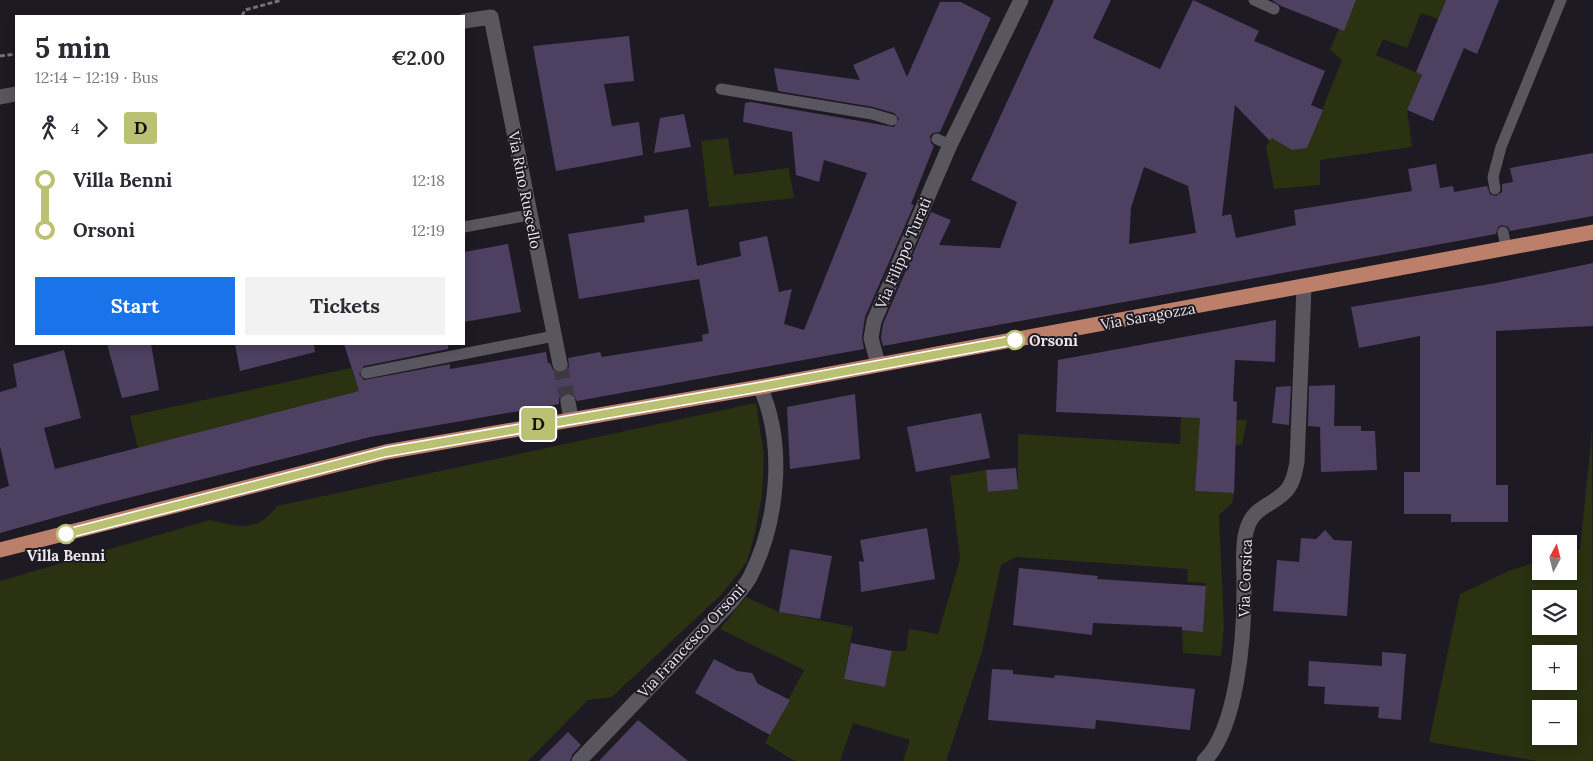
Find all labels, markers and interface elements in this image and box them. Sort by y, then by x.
text: 5 min [35,30,110,66]
text: €2.00 [391,46,445,70]
text: 12:14 – 12:19 · Bus [35,67,158,87]
icon: walk [35,114,63,142]
icon: forward [88,114,116,142]
text: D [134,116,147,139]
text: 4 [71,118,80,138]
street label: Via Rino Ruscello [504,129,546,251]
text: Villa Benni [73,168,172,192]
text: 12:18 [412,170,445,190]
street label: Via Filippo Turati [871,194,935,312]
text: Orsoni [73,218,135,242]
text: 12:19 [412,220,445,240]
button: Start [35,277,235,335]
button: Tickets [245,277,445,335]
street label: Via Saragozza [1098,298,1197,334]
marker: Orsoni [1005,330,1025,350]
place label: Orsoni [1029,331,1078,350]
line badge: D [522,408,554,440]
text: D [531,412,545,435]
marker: Villa Benni [56,524,76,544]
north arrow [1532,535,1578,580]
map controls [1532,535,1577,745]
street label: Via Corsica [1234,538,1256,618]
place label: Villa Benni [27,546,105,565]
street label: Via Francesco Orsoni [633,580,748,702]
button: layers [1532,590,1577,635]
button: + [1532,645,1577,690]
button: − [1532,700,1577,745]

